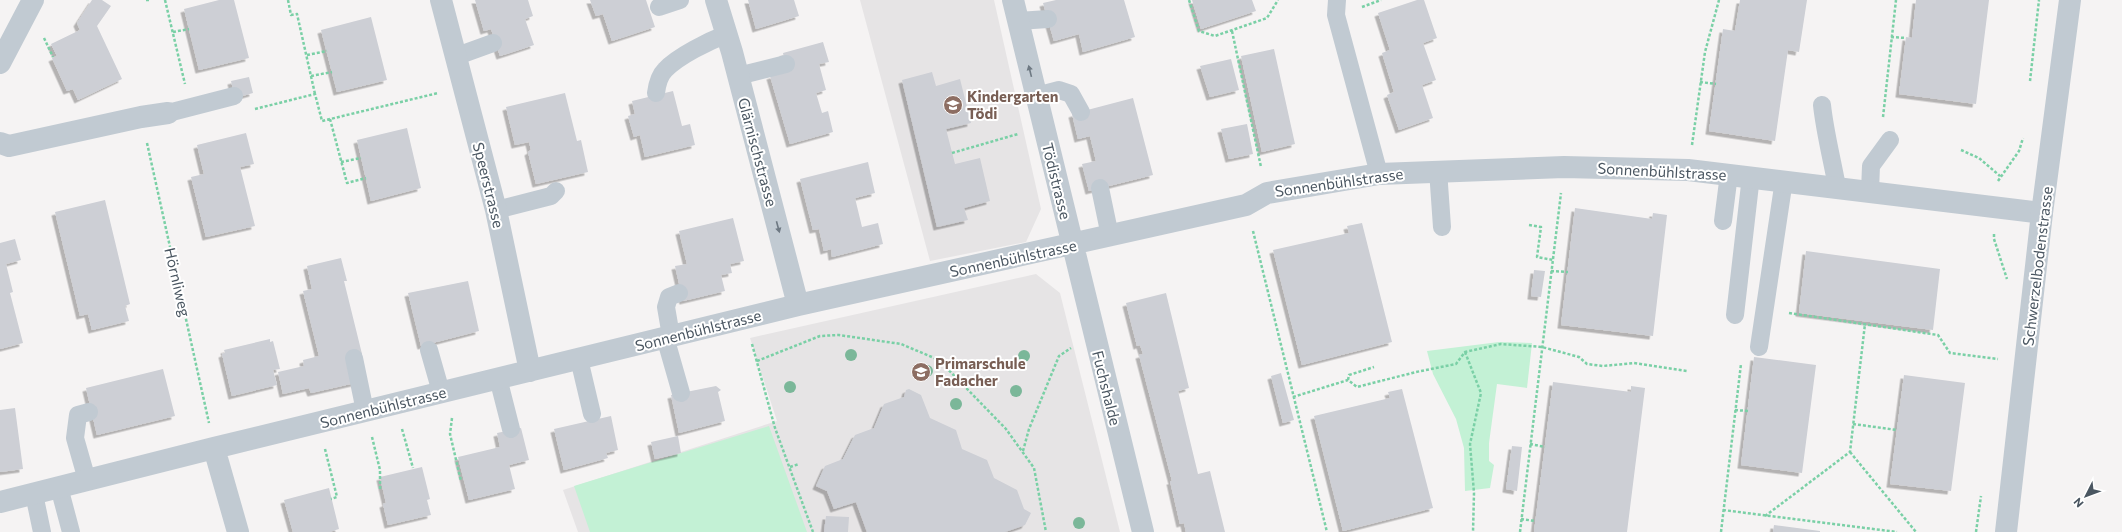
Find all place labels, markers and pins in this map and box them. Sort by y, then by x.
place label: Kindergarten Tödi [967,87,1058,122]
school or university icon: Kindergarten Tödi [942,94,964,116]
place label: Primarschule Fadacher [935,354,1026,389]
school or university icon: Primarschule Fadacher [910,361,932,383]

